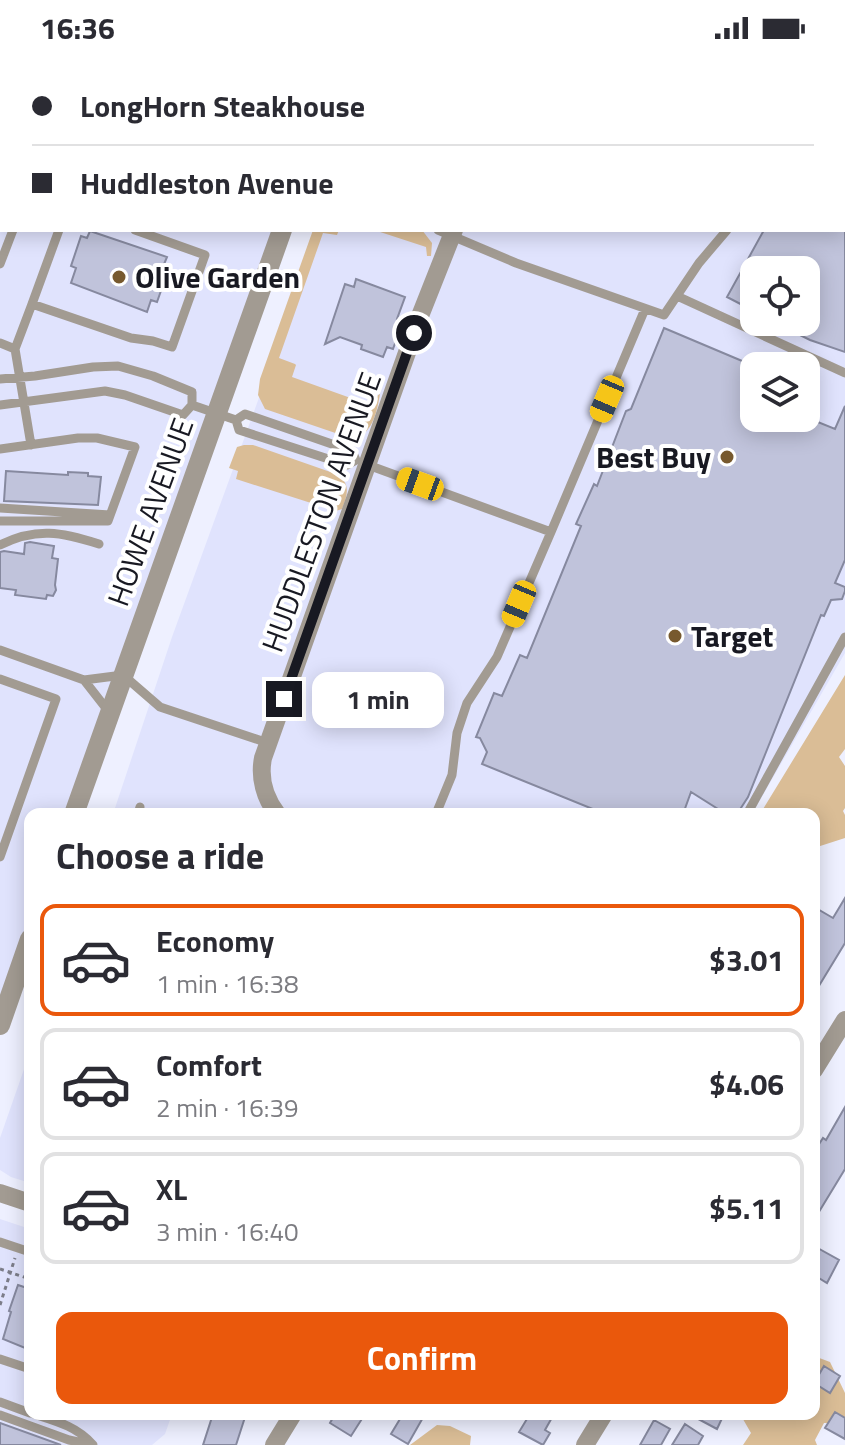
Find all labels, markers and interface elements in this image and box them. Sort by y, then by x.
text: 16:36 [40,5,115,51]
text: LongHorn Steakhouse [80,83,365,129]
text: Huddleston Avenue [80,160,334,206]
place label: Olive Garden [135,254,300,300]
map controls [740,256,820,432]
button: locate [740,256,820,336]
marker: Olive Garden [110,268,128,286]
route start [396,315,432,351]
button: layers [740,352,820,432]
street label: HUDDLESTON AVENUE [249,366,393,658]
car [587,372,627,426]
street label: HOWE AVENUE [95,412,205,612]
place label: Best Buy [596,434,711,480]
marker: Best Buy [718,448,736,466]
car [393,465,447,503]
car [499,577,539,631]
place label: Target [691,613,773,659]
marker: Target [666,627,684,645]
callout: 1 min [312,671,444,727]
text: 1 min [346,680,410,719]
route end [266,681,302,717]
text: Choose a ride [56,828,264,883]
text: Economy [156,918,274,964]
icon: car [60,924,132,996]
text: $3.01 [709,937,784,983]
text: 1 min · 16:38 [156,964,299,1003]
text: Comfort [156,1042,262,1088]
icon: car [60,1048,132,1120]
text: $4.06 [709,1061,784,1107]
text: 2 min · 16:39 [156,1088,299,1127]
text: XL [156,1166,187,1212]
icon: car [60,1172,132,1244]
text: $5.11 [709,1185,784,1231]
text: 3 min · 16:40 [156,1212,299,1251]
button: Confirm [56,1312,788,1404]

